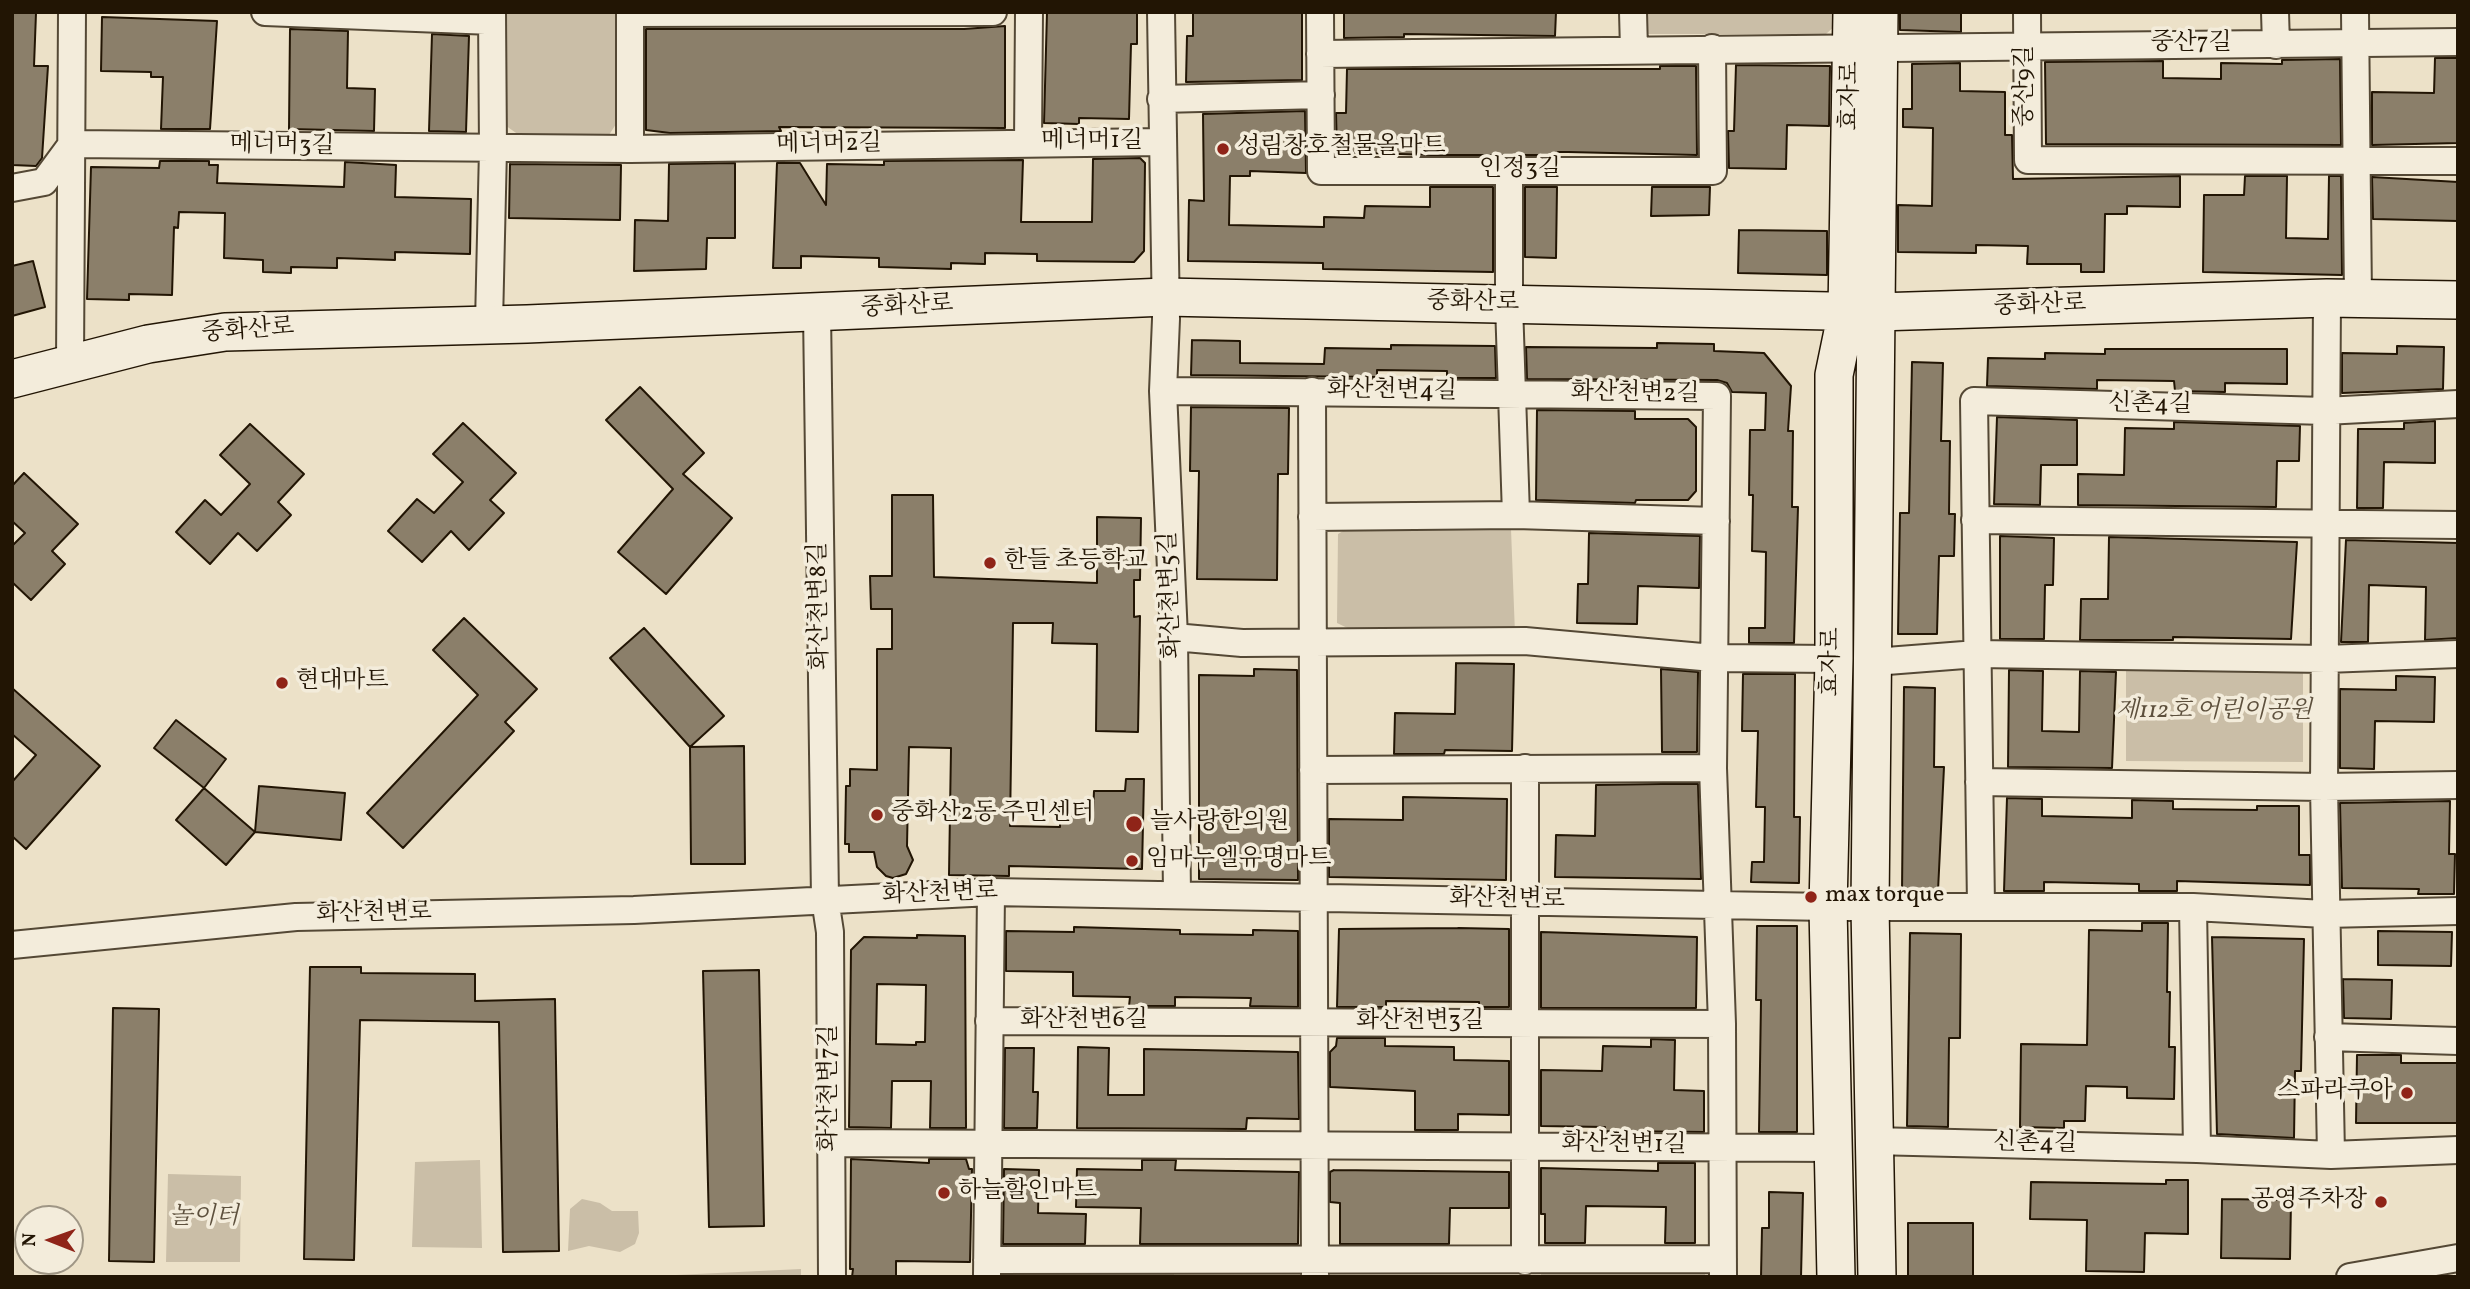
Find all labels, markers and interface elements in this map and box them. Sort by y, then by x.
street label: 중산7길 [2150,31,2232,59]
street label: 중산9길 [2013,45,2041,127]
street label: 효자로 [1837,61,1867,131]
street label: 메너머1길 [1041,129,1143,157]
street label: 메너머2길 [776,131,882,161]
street label: 메너머3길 [229,132,335,162]
place label: 성림창호철물올마트 [1237,135,1446,163]
marker: 성림창호철물올마트 [1215,141,1231,157]
street label: 인정3길 [1479,157,1561,185]
street label: 중화산로 [1426,289,1520,319]
street label: 중화산로 [860,291,954,325]
street label: 중화산로 [1993,291,2087,323]
street label: 중화산로 [201,314,295,350]
street label: 화산천변4길 [1327,376,1457,408]
street label: 화산천변2길 [1570,379,1700,411]
street label: 신촌4길 [2108,391,2192,421]
street label: 화산천변5길 [1155,531,1189,659]
street label: 화산천변8길 [805,542,837,670]
place label: 한들 초등학교 [1004,549,1148,577]
marker: 한들 초등학교 [982,555,998,571]
street label: 효자로 [1818,627,1848,697]
place label: 현대마트 [296,669,389,697]
marker: 현대마트 [274,675,290,691]
park label: 제112호 어린이공원 [2116,699,2312,727]
place label: 중화산2동 주민센터 [891,801,1094,829]
marker: 중화산2동 주민센터 [869,807,885,823]
place label: 늘사랑한의원 [1150,810,1289,838]
marker: 늘사랑한의원 [1124,814,1144,834]
place label: 임마누엘유명마트 [1146,847,1331,875]
marker: 임마누엘유명마트 [1124,853,1140,869]
street label: 화산천변로 [882,879,998,911]
place label: max torque [1825,883,1944,911]
street label: 화산천변로 [1449,886,1565,916]
marker: max torque [1803,889,1819,905]
street label: 화산천변로 [316,900,432,930]
street label: 화산천변6길 [1020,1008,1148,1036]
street label: 화산천변3길 [1356,1009,1484,1037]
street label: 화산천변7길 [817,1024,845,1152]
place label: 스파라쿠아 [2277,1079,2393,1107]
marker: 스파라쿠아 [2399,1085,2415,1101]
street label: 신촌4길 [1993,1130,2077,1160]
street label: 화산천변1길 [1561,1131,1687,1161]
place label: 하늘할인마트 [958,1179,1097,1207]
marker: 하늘할인마트 [936,1185,952,1201]
place label: 공영주차장 [2251,1188,2367,1216]
marker: 공영주차장 [2373,1194,2389,1210]
north arrow [14,1205,84,1275]
park label: 놀이터 [169,1205,239,1233]
text: N [17,1233,43,1247]

